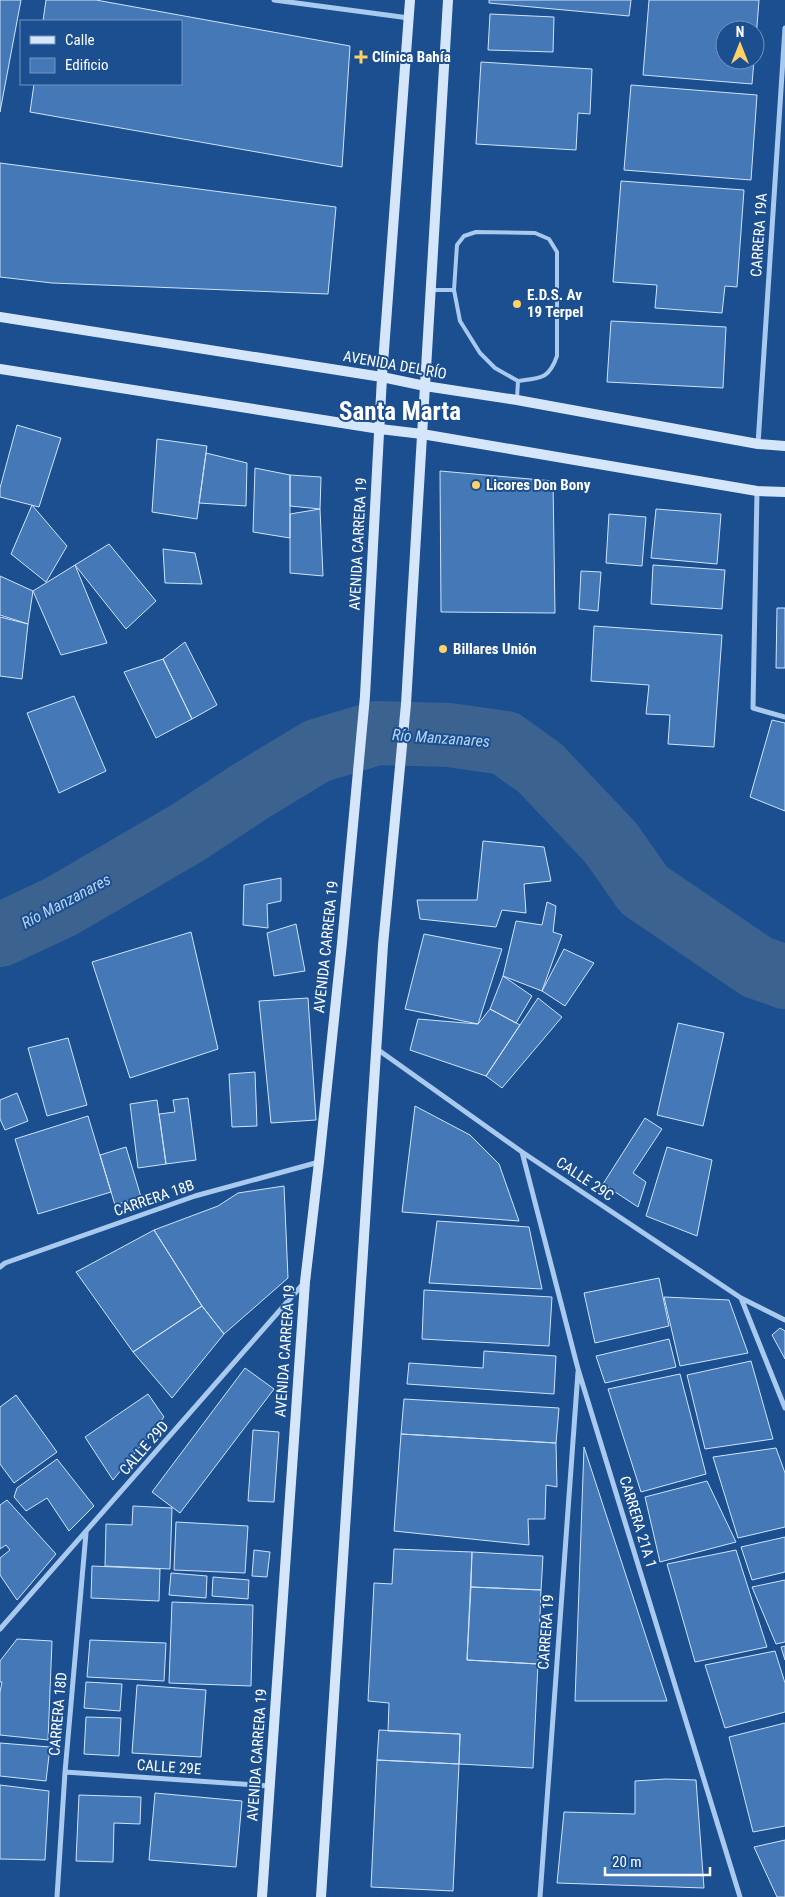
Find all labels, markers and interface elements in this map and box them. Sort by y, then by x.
legend [20,20,182,85]
north arrow [715,20,765,70]
text: N [736,24,744,40]
text: Calle [65,31,95,49]
place label: Clínica Bahía [372,48,451,66]
marker: Clínica Bahía [354,50,368,64]
text: Edificio [65,56,108,74]
street label: CARRERA 19A [747,192,771,278]
place label: E.D.S. Av 19 Terpel [527,286,583,321]
marker: E.D.S. Av 19 Terpel [511,298,523,310]
street label: AVENIDA DEL RÍO [342,347,448,383]
district label: Santa Marta [339,397,461,426]
place label: Licores Don Bony [486,476,591,494]
street label: AVENIDA CARRERA 19 [346,477,370,611]
marker: Licores Don Bony [470,479,482,491]
place label: Billares Unión [453,640,537,658]
marker: Billares Unión [437,643,449,655]
water label: Río Manzanares [391,725,491,751]
water label: Río Manzanares [18,870,114,932]
street label: AVENIDA CARRERA 19 [310,880,342,1014]
street label: CALLE 29C [553,1153,617,1205]
street label: CARRERA 18B [112,1176,196,1220]
street label: AVENIDA CARRERA 19 [271,1284,299,1418]
street label: CALLE 29D [116,1417,172,1479]
street label: CARRERA 21A 1 [616,1474,660,1570]
street label: CARRERA 19 [534,1594,558,1670]
street label: CARRERA 18D [45,1671,71,1757]
street label: AVENIDA CARRERA 19 [243,1688,271,1822]
street label: CALLE 29E [136,1756,202,1778]
scale bar [605,1844,710,1876]
text: 20 m [612,1853,642,1871]

